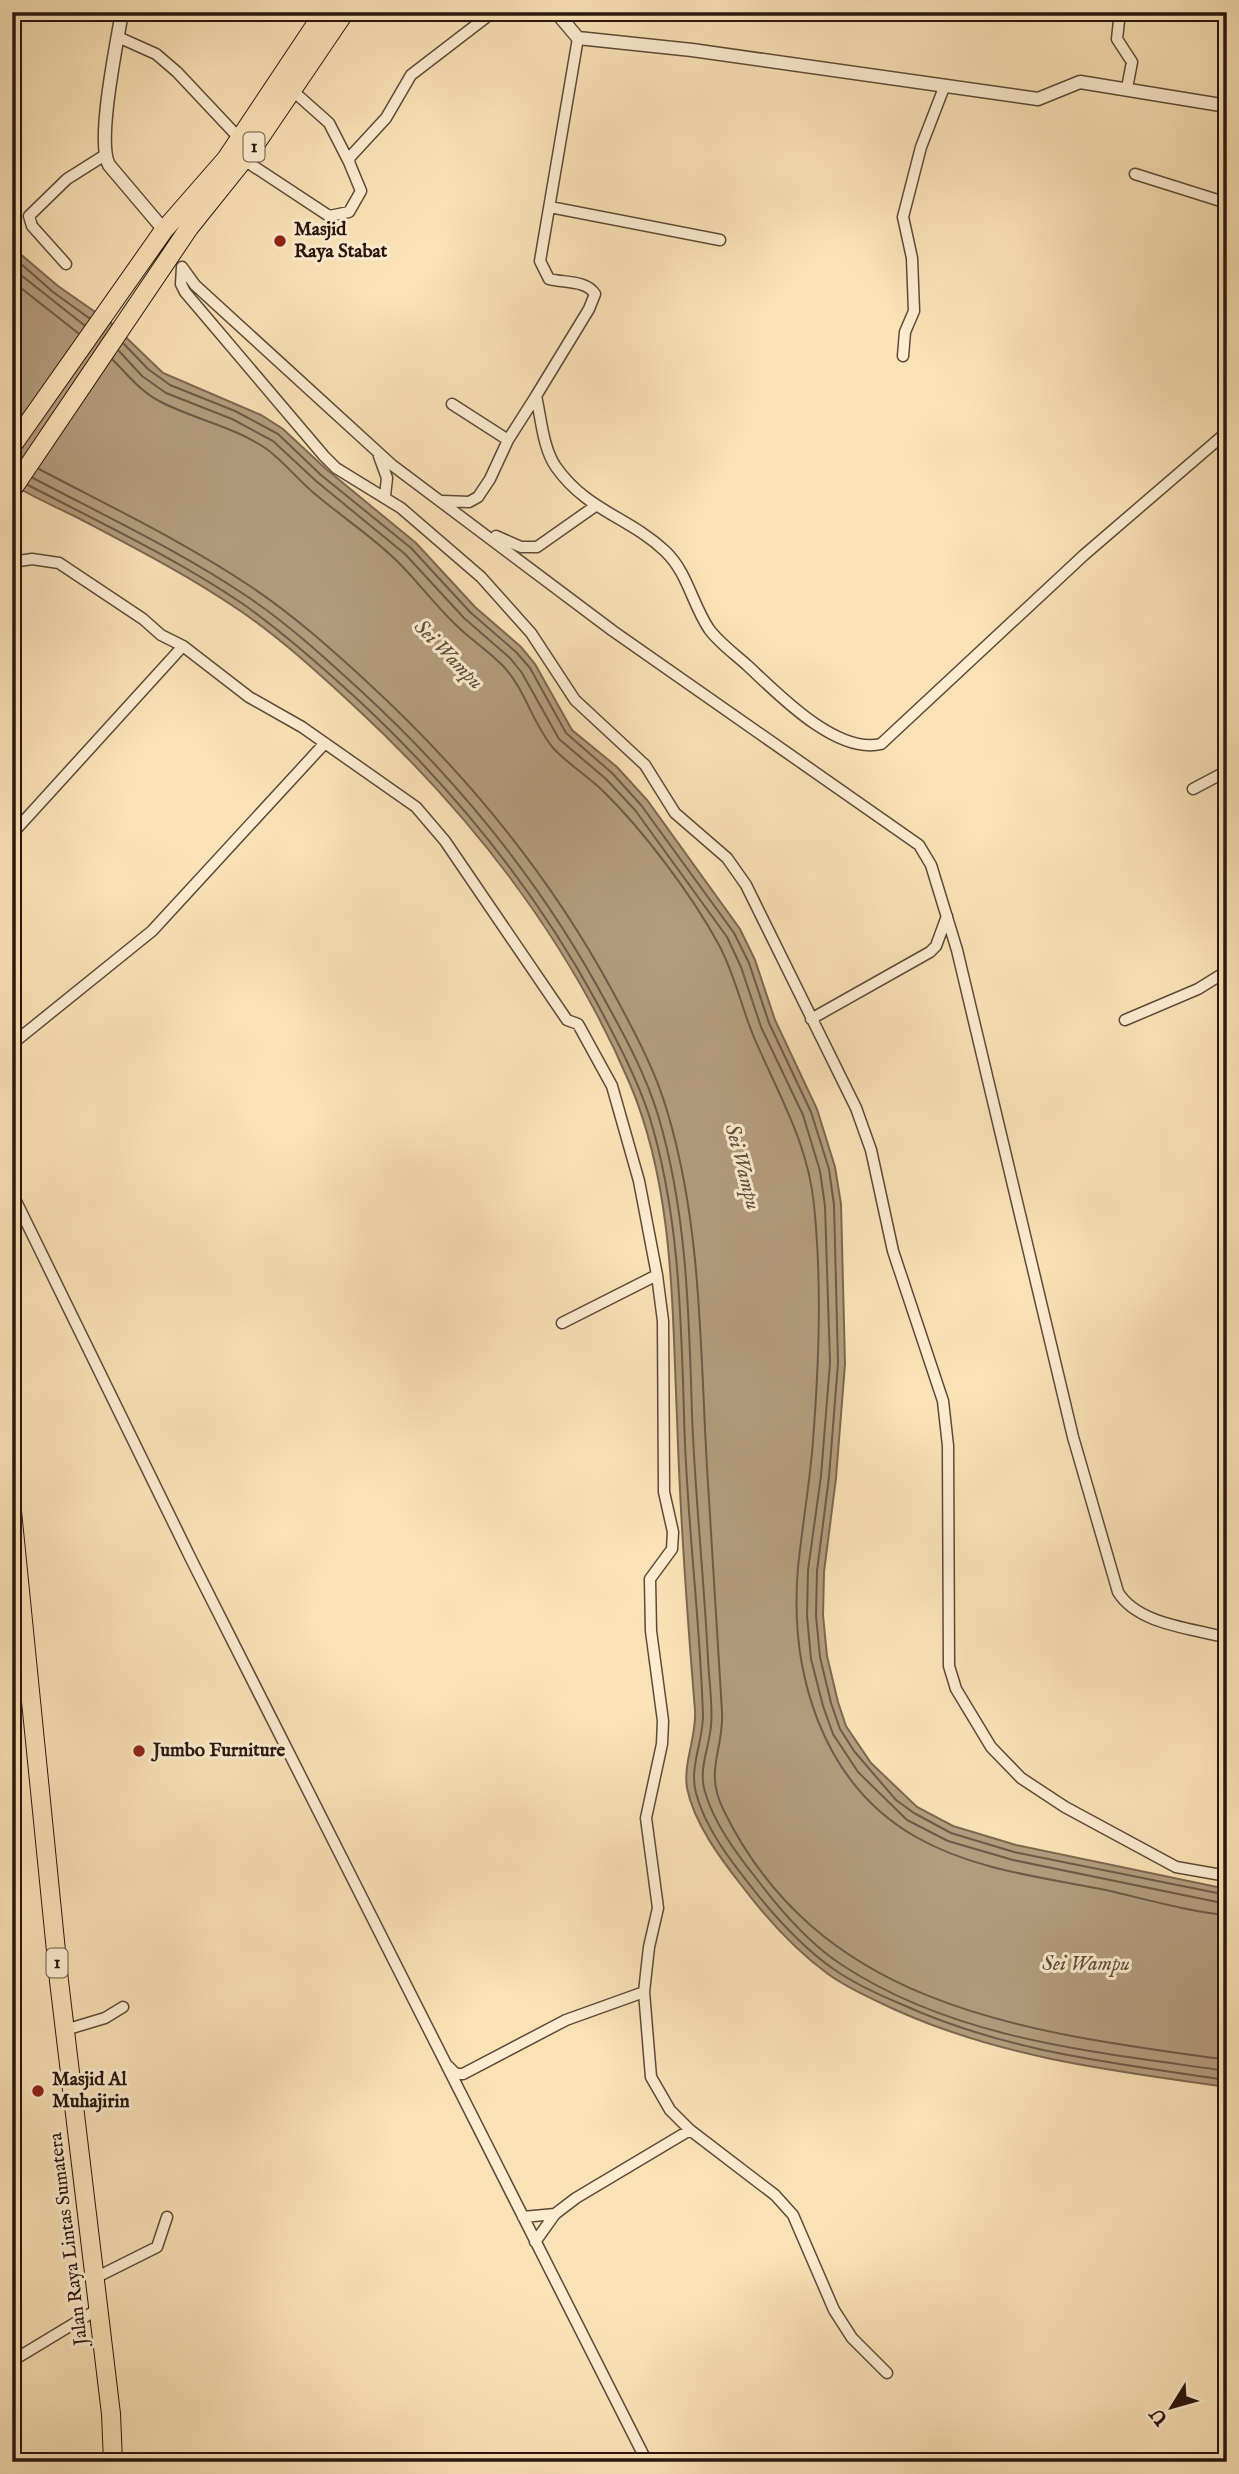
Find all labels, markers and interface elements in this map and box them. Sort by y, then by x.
road number: 1 [244,132,264,162]
place label: Masjid Raya Stabat [294,218,388,264]
marker: Masjid Raya Stabat [272,233,288,249]
water label: Sei Wampu [407,614,489,696]
water label: Sei Wampu [718,1121,766,1213]
place label: Jumbo Furniture [150,1739,286,1763]
marker: Jumbo Furniture [131,1743,147,1759]
road number: 1 [46,1949,68,1978]
water label: Sei Wampu [1042,1951,1130,1978]
place label: Masjid Al Muhajirin [52,2068,130,2114]
marker: Masjid Al Muhajirin [30,2083,46,2099]
street label: Jalan Raya Lintas Sumatera [44,2130,94,2349]
north arrow [1138,2372,1208,2442]
text: U [1145,2402,1175,2430]

